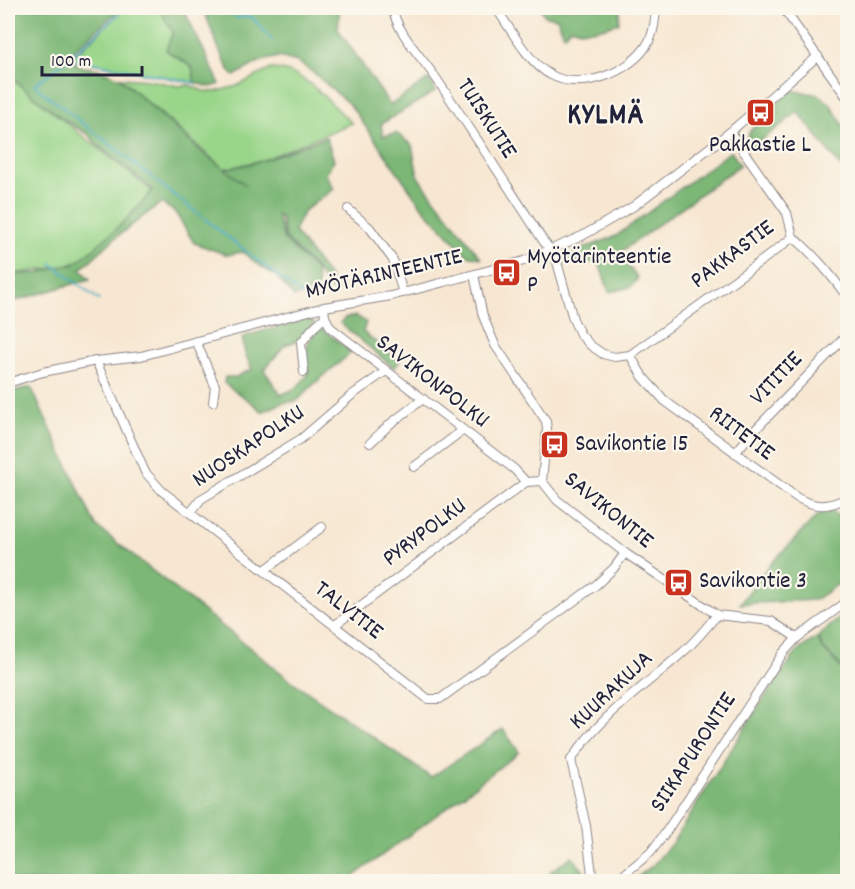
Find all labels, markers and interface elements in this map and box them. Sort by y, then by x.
scale bar [42,39,142,77]
text: 100 m [51,50,91,75]
street label: TUISKUTIE [447,72,525,166]
district label: KYLMÄ [567,96,645,139]
bus stop icon: Pakkastie L [744,97,776,129]
place label: Pakkastie L [709,129,811,163]
street label: PAKKASTIE [684,212,782,298]
street label: MYÖTÄRINTEENTIE [302,240,466,310]
place label: Myötärinteentie P [527,241,672,303]
bus stop icon: Myötärinteentie P [490,256,522,288]
street label: SAVIKONPOLKU [368,327,496,437]
street label: VITITIE [743,344,812,414]
street label: NUOSKAPOLKU [186,397,312,497]
street label: RIITETIE [701,398,781,470]
place label: Savikontie 15 [575,428,689,462]
bus stop icon: Savikontie 15 [538,429,570,461]
street label: SAVIKONTIE [556,464,660,558]
street label: PYRYPOLKU [376,490,474,576]
place label: Savikontie 3 [699,565,807,599]
bus stop icon: Savikontie 3 [662,566,694,598]
street label: TALVITIE [306,573,390,649]
street label: KUURAKUJA [563,643,661,739]
street label: SIIKAPURONTIE [642,686,746,820]

